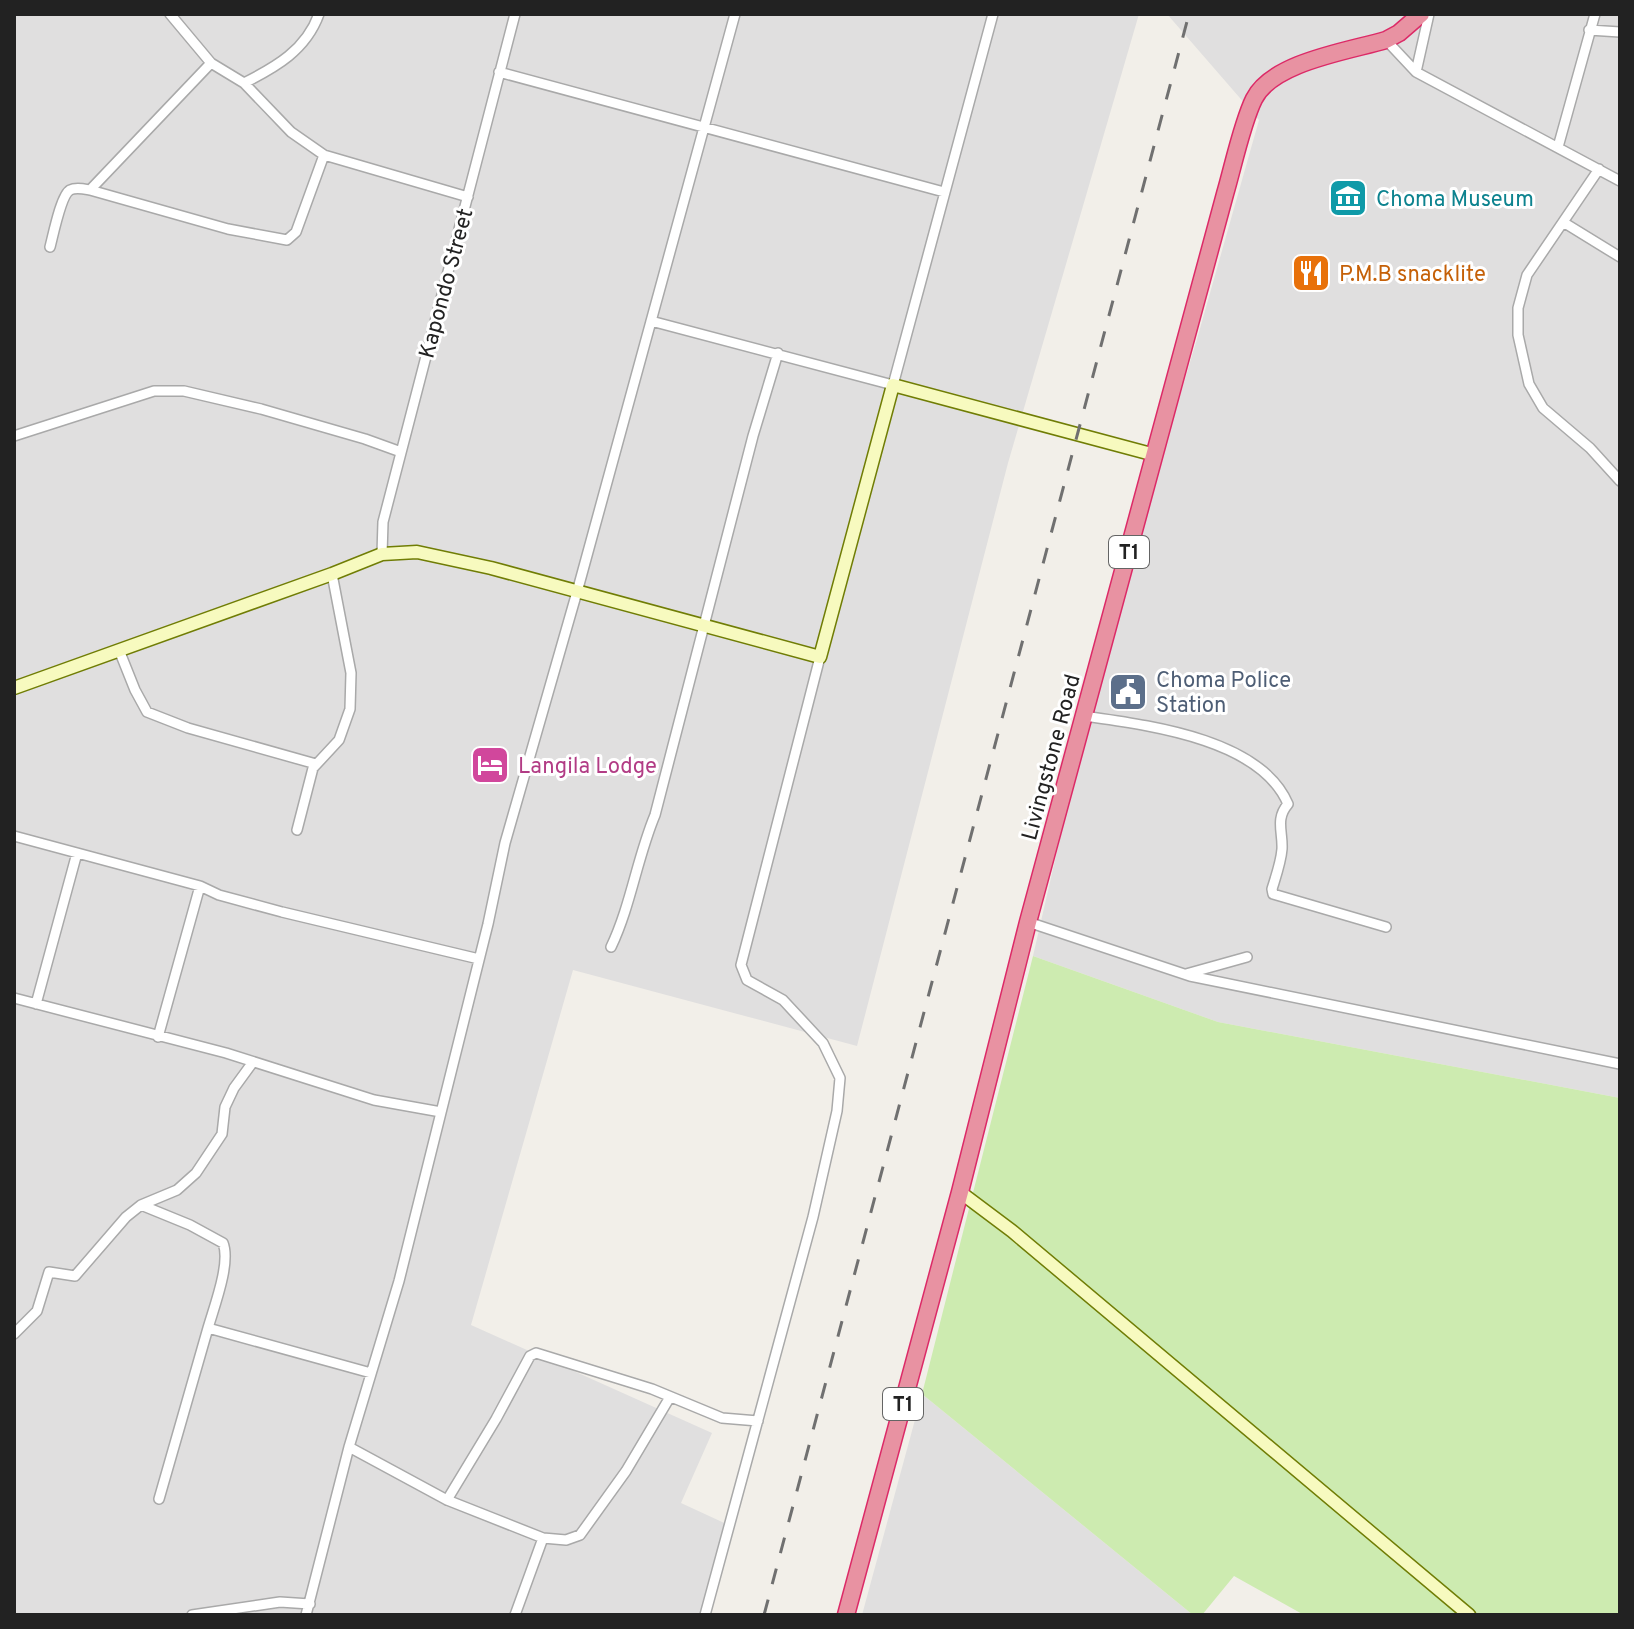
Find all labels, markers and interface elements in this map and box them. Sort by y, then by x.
museum icon: Choma Museum [1327,177,1369,219]
place label: Choma Museum [1376,187,1534,214]
street label: Kapondo Street [414,206,480,362]
restaurant icon: P.M.B snacklite [1290,252,1332,294]
place label: P.M.B snacklite [1339,262,1486,289]
road number: T1 [1109,536,1149,568]
place label: Choma Police Station [1156,668,1291,720]
public building icon: Choma Police Station [1107,671,1149,713]
street label: Livingstone Road [1017,672,1088,844]
hotel icon: Langila Lodge [469,744,511,786]
place label: Langila Lodge [518,754,657,781]
road number: T1 [883,1388,923,1420]

